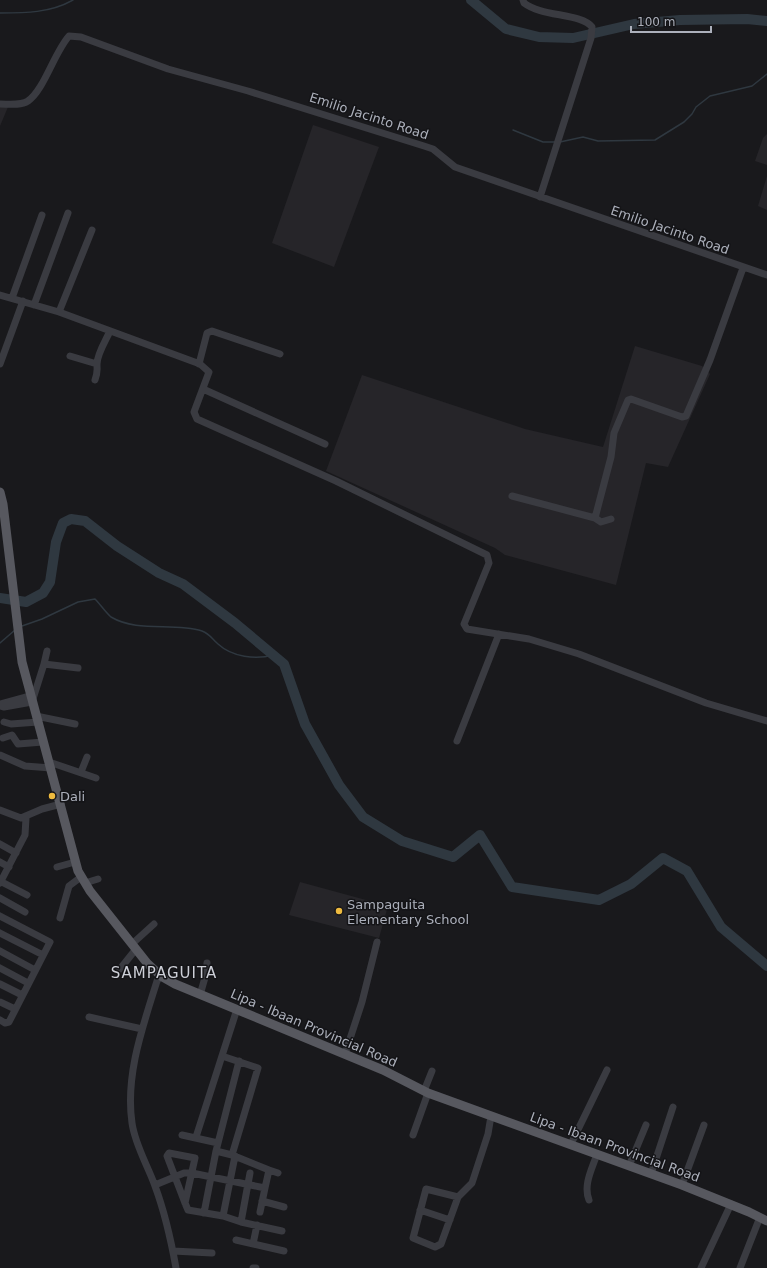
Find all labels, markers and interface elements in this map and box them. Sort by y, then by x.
scale bar [631,8,711,34]
text: 100 m [637,15,675,29]
street label: Emilio Jacinto Road [308,90,430,142]
street label: Emilio Jacinto Road [609,203,731,257]
place label: Dali [60,789,85,804]
marker: Dali [47,791,57,801]
place label: Sampaguita Elementary School [347,897,469,927]
marker: Sampaguita Elementary School [334,906,344,916]
district label: SAMPAGUITA [111,964,217,982]
street label: Lipa - Ibaan Provincial Road [228,986,400,1070]
street label: Lipa - Ibaan Provincial Road [528,1109,702,1185]

